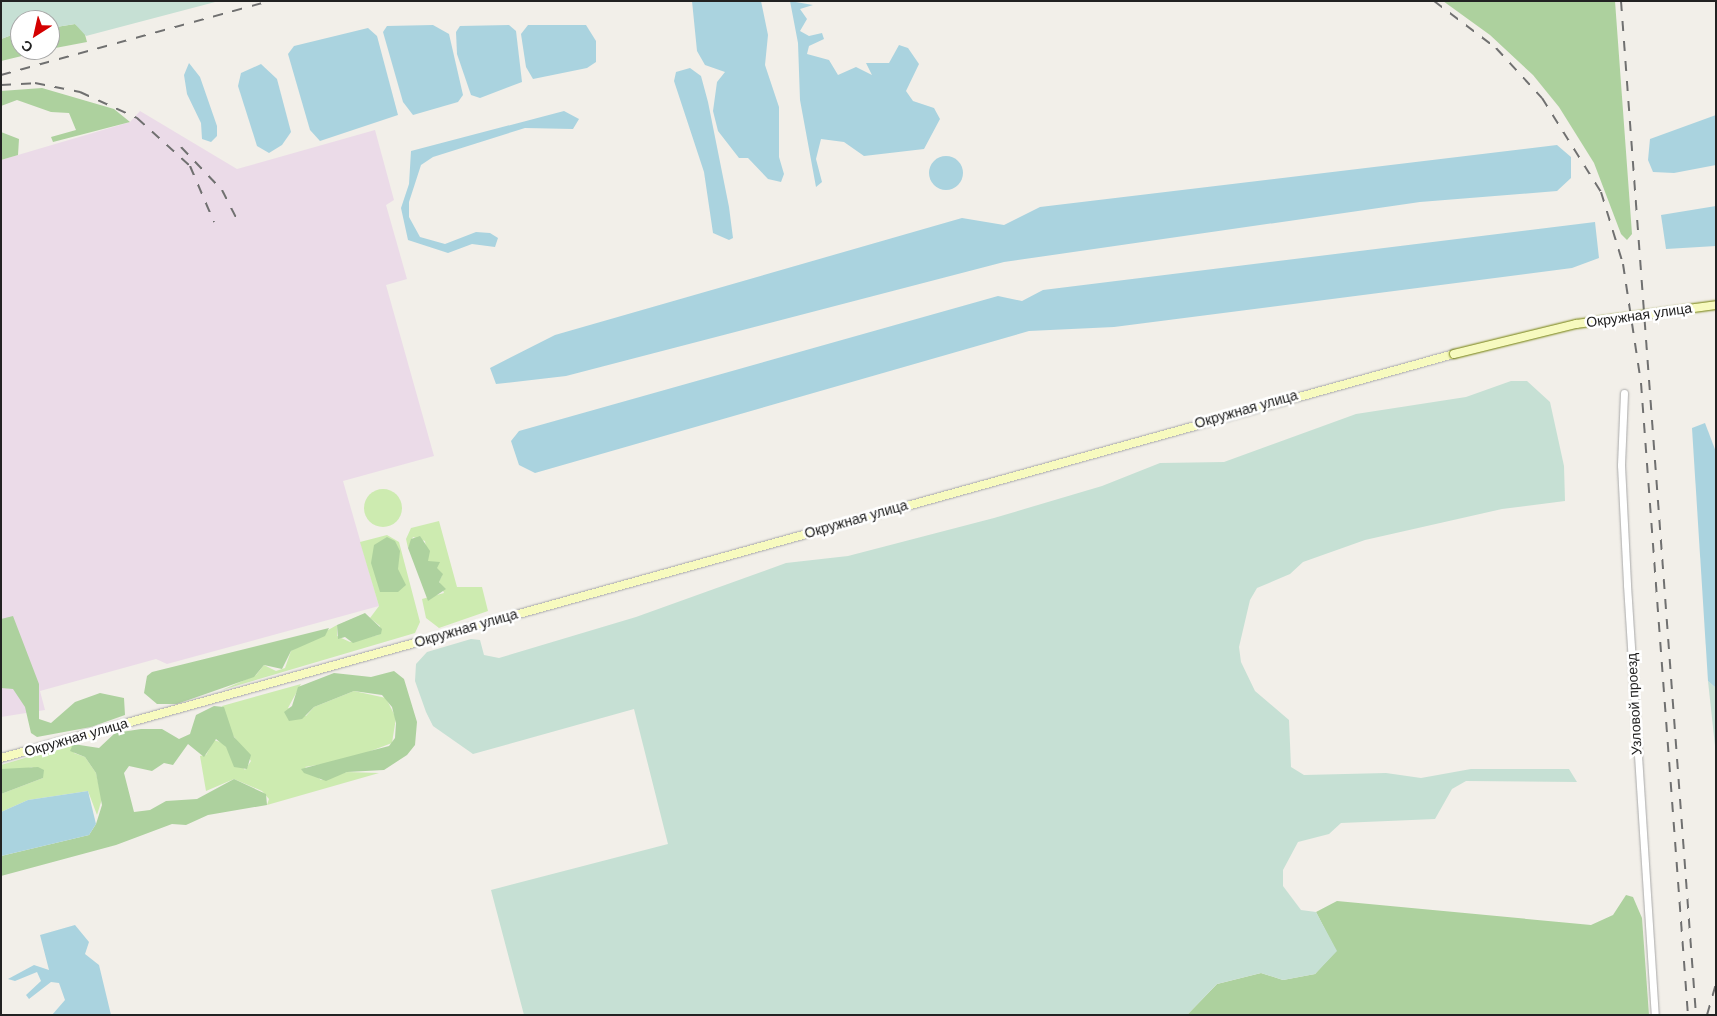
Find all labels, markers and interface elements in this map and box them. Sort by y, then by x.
north arrow [10,10,60,60]
text: С [18,37,36,56]
street label: Окружная улица [1585,299,1693,331]
street label: Окружная улица [1192,386,1300,432]
street label: Окружная улица [802,496,910,542]
street label: Окружная улица [412,605,520,651]
street label: Узловой проезд [1623,653,1645,755]
street label: Окружная улица [22,714,130,760]

